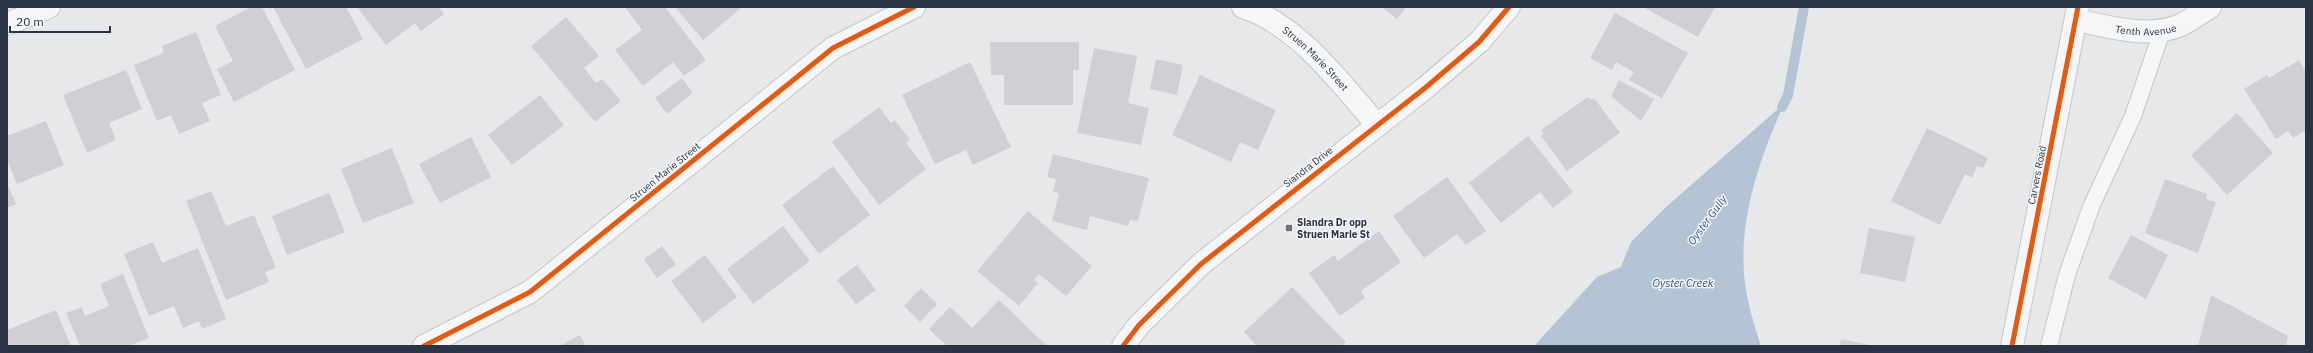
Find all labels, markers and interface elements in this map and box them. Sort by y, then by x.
scale bar [10,8,110,34]
text: 20 m [16,14,44,29]
street label: Tenth Avenue [2114,21,2178,38]
street label: Struen Marie Street [1280,23,1352,94]
street label: Struen Marie Street [627,139,703,204]
street label: Siandra Drive [1280,143,1336,190]
street label: Carvers Road [2025,145,2049,205]
water label: Oyster Gully [1684,192,1730,248]
place label: Siandra Dr opp Struen Marie St [1297,216,1370,241]
marker: Siandra Dr opp Struen Marie St [1284,223,1294,233]
water label: Oyster Creek [1653,276,1714,290]

